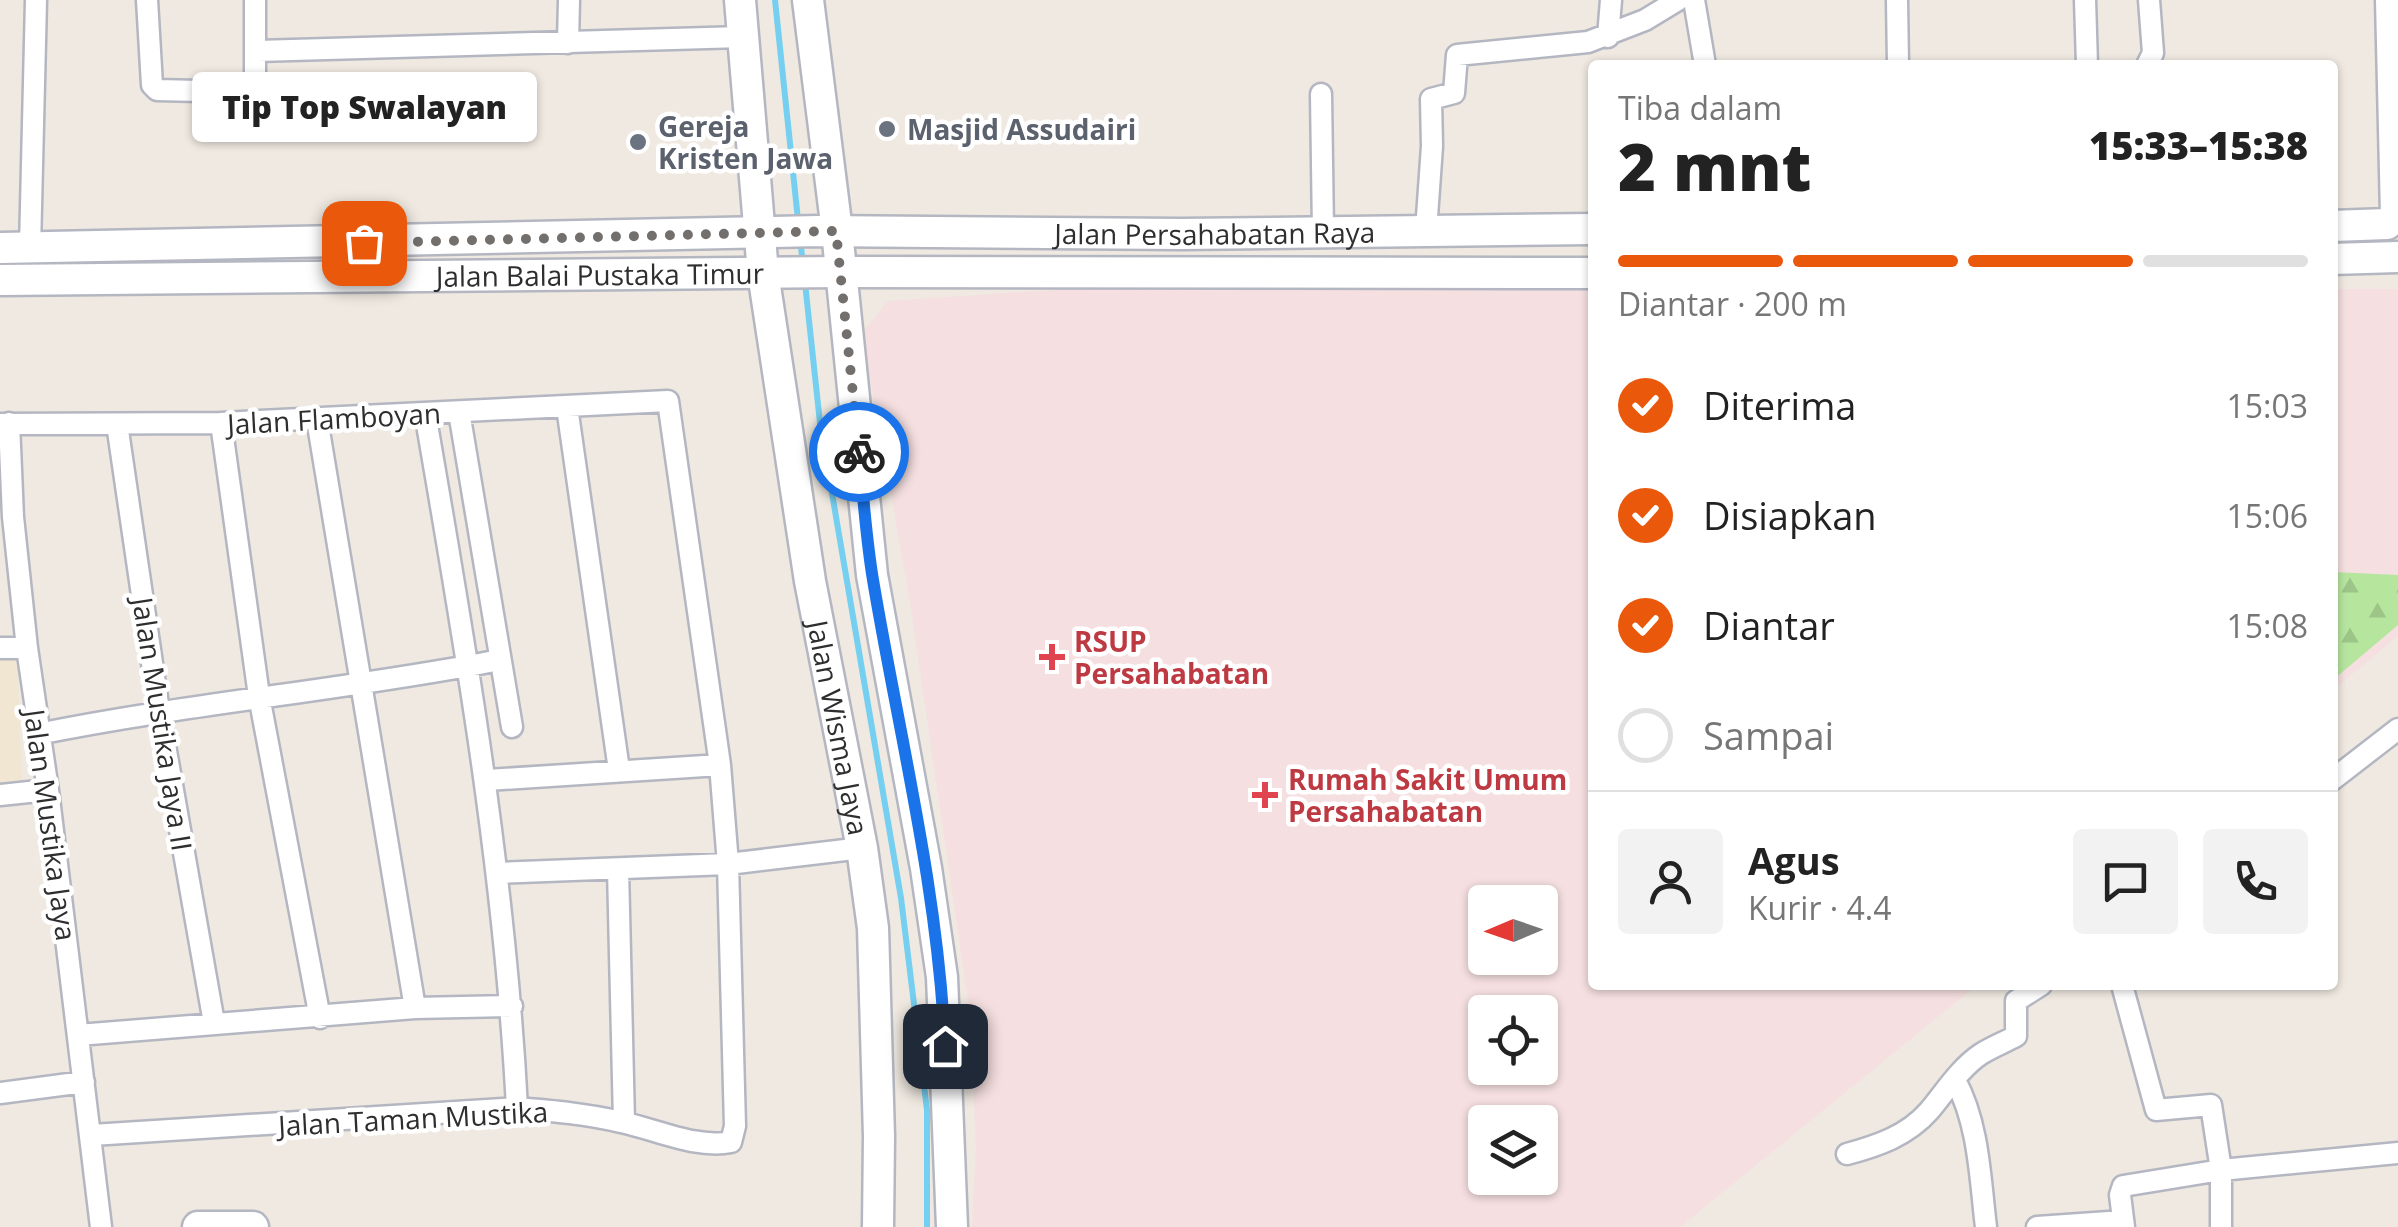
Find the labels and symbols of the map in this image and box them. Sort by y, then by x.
callout: Tip Top Swalayan [192,73,536,143]
place label: Gereja Kristen Jawa [658,107,833,177]
place label: Masjid Assudairi [907,110,1136,148]
marker: Masjid Assudairi [876,118,898,140]
marker: Gereja Kristen Jawa [627,131,649,153]
pin [322,201,407,286]
street label: Jalan Persahabatan Raya [1051,213,1376,253]
street label: Jalan Balai Pustaka Timur [433,254,765,295]
street label: Jalan Flamboyan [223,393,442,443]
courier [809,402,909,502]
street label: Jalan Mustika Jaya II [124,592,202,853]
street label: Jalan Wisma Jaya [799,614,878,838]
place label: RSUP Persahabatan [1074,622,1269,692]
marker: RSUP Persahabatan [1039,644,1065,670]
street label: Jalan Mustika Jaya [16,704,86,943]
place label: Rumah Sakit Umum Persahabatan [1288,760,1567,830]
marker: Rumah Sakit Umum Persahabatan [1252,782,1278,808]
north arrow [1468,885,1558,975]
pin [903,1004,988,1089]
street label: Jalan Taman Mustika [274,1092,549,1144]

